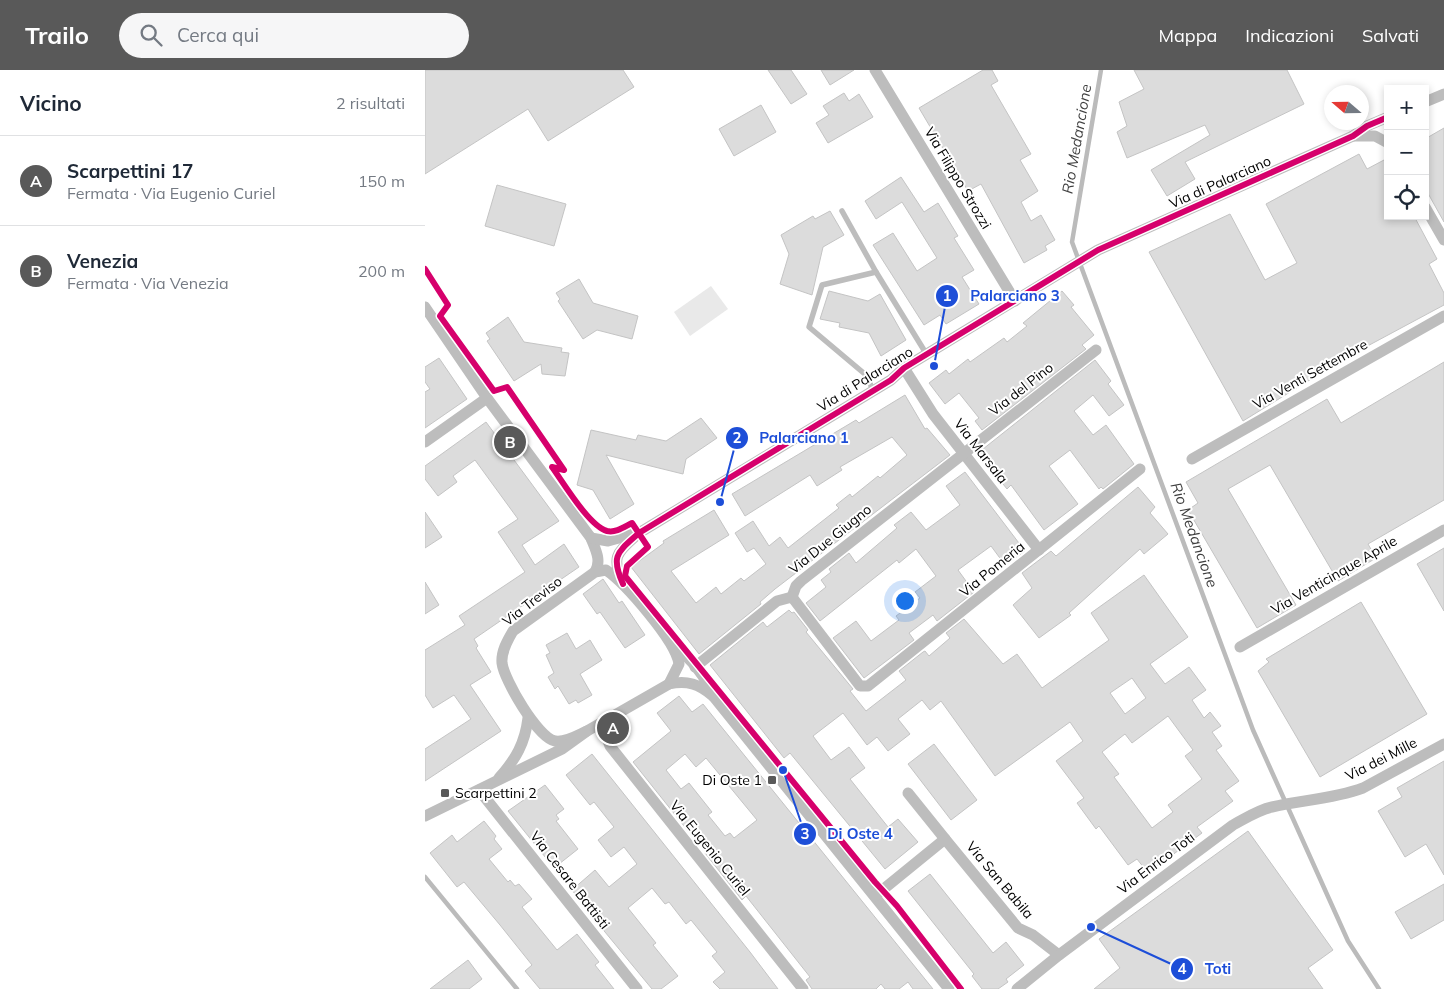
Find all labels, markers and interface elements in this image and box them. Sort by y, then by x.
search box [119,13,469,58]
text: Trailo [25,20,89,50]
icon: search [137,21,165,49]
text: Cerca qui [177,23,259,47]
text: Mappa [1159,24,1217,47]
text: Indicazioni [1245,24,1334,47]
text: Salvati [1362,24,1419,47]
water label: Rio Medancione [1058,83,1095,195]
north arrow [1324,85,1369,130]
map controls [1384,85,1429,220]
button: + [1384,85,1429,130]
text: Vicino [20,90,82,116]
text: 2 risultati [336,93,405,113]
street label: Via Filippo Strozzi [920,124,996,232]
button: − [1384,130,1429,175]
street label: Via di Palarciano [1166,152,1274,212]
text: Scarpettini 17 [67,159,193,183]
text: A [30,171,42,191]
text: 150 m [358,171,405,191]
button: locate [1384,175,1429,220]
text: Fermata · Via Eugenio Curiel [67,183,275,203]
text: Venezia [67,249,138,273]
text: B [30,261,42,281]
text: 200 m [358,261,405,281]
text: Fermata · Via Venezia [67,273,229,293]
callout: Palarciano 3 [935,281,1070,311]
text: 1 [942,286,952,305]
text: Palarciano 3 [970,286,1060,305]
street label: Via Venti Settembre [1249,335,1371,413]
street label: Via di Palarciano [814,342,916,416]
street label: Via del Pino [985,358,1057,420]
street label: Via Marsala [950,415,1012,487]
pin: B [494,423,526,461]
callout: Palarciano 1 [724,423,859,453]
text: 2 [732,428,742,447]
text: Palarciano 1 [759,428,849,447]
water label: Rio Medancione [1167,480,1222,590]
street label: Via Due Giugno [785,500,875,578]
street label: Via Venticinque Aprile [1268,532,1400,618]
street label: Via Pomeria [956,537,1028,601]
street label: Via Treviso [499,572,565,630]
your location [892,588,918,614]
pin: A [597,709,629,747]
street label: Via dei Mille [1342,733,1420,785]
place label: Di Oste 1 [702,771,762,789]
marker: Di Oste 1 [766,774,778,786]
place label: Scarpettini 2 [455,784,537,802]
marker: Scarpettini 2 [439,787,451,799]
street label: Via Eugenio Curiel [666,797,754,899]
callout: Di Oste 4 [792,819,903,849]
text: 3 [800,824,810,843]
text: Di Oste 4 [827,824,893,843]
street label: Via Cesare Battisti [526,827,614,933]
street label: Via Enrico Toti [1114,828,1198,898]
street label: Via San Babila [962,838,1038,922]
callout: Toti [1169,954,1241,984]
text: 4 [1177,959,1187,978]
text: Toti [1205,959,1231,978]

